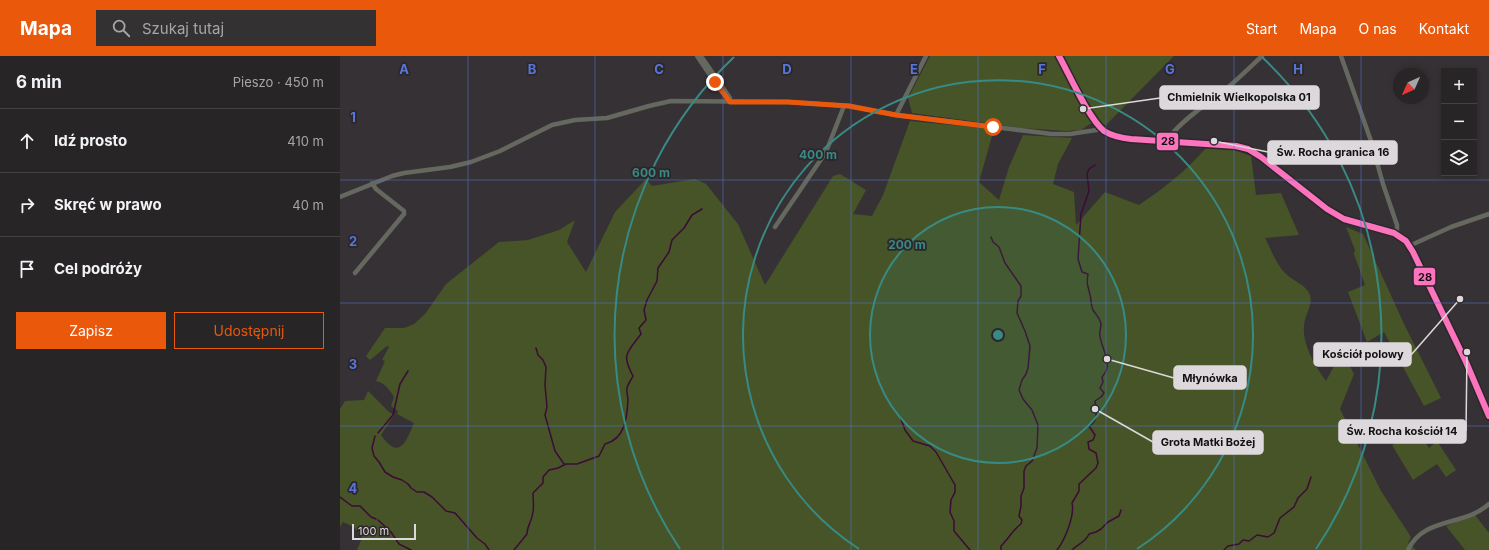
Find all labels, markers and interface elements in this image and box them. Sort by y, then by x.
search box [96,10,376,46]
text: Mapa [20,17,72,40]
icon: search [110,17,132,39]
text: Szukaj tutaj [142,19,224,38]
text: Start [1246,20,1277,37]
text: Mapa [1299,20,1337,37]
text: O nas [1359,20,1397,37]
text: Kontakt [1419,20,1469,37]
text: A [399,61,409,77]
text: B [528,61,537,77]
text: C [654,61,664,77]
text: D [782,61,792,77]
text: E [910,61,918,77]
text: F [1038,61,1046,77]
text: G [1165,61,1175,77]
text: H [1293,61,1303,77]
north arrow [1393,68,1429,104]
map controls [1441,68,1477,176]
button: + [1441,68,1477,104]
text: 6 min [16,72,62,92]
route end [706,73,724,91]
text: Pieszo · 450 m [233,74,324,90]
callout: Chmielnik Wielkopolska 01 [1160,86,1319,109]
text: Chmielnik Wielkopolska 01 [1167,90,1311,104]
button: − [1441,104,1477,140]
text: 1 [350,109,356,125]
route start [984,118,1002,136]
icon: ahead [16,130,38,152]
text: Idź prosto [54,131,127,150]
line badge: 28 [1156,132,1179,151]
text: 410 m [287,133,324,149]
text: 28 [1161,134,1175,148]
button: layers [1441,140,1477,176]
callout: Św. Rocha granica 16 [1268,141,1397,164]
text: Św. Rocha granica 16 [1277,145,1389,159]
text: 400 m [799,147,837,162]
text: 600 m [632,165,670,180]
icon: right [16,194,38,216]
text: Skręć w prawo [54,195,162,214]
text: 40 m [292,197,324,213]
text: 2 [349,233,357,249]
text: 200 m [888,237,926,252]
icon: arrive [16,258,38,280]
text: Cel podróży [54,259,142,278]
line badge: 28 [1413,267,1436,286]
text: 28 [1418,270,1432,284]
button: Zapisz [16,312,166,349]
button: Udostępnij [174,312,324,349]
centre of rings [991,328,1005,342]
callout: Kościół polowy [1314,343,1411,366]
text: Kościół polowy [1322,347,1404,361]
text: 3 [349,356,357,372]
callout: Młynówka [1174,366,1246,389]
text: Młynówka [1182,371,1238,385]
callout: Św. Rocha kościół 14 [1339,420,1466,443]
text: Św. Rocha kościół 14 [1347,424,1457,438]
callout: Grota Matki Bożej [1153,431,1263,454]
text: Grota Matki Bożej [1161,435,1255,449]
text: 4 [349,480,358,496]
scale bar [352,522,416,541]
text: 100 m [358,524,389,538]

